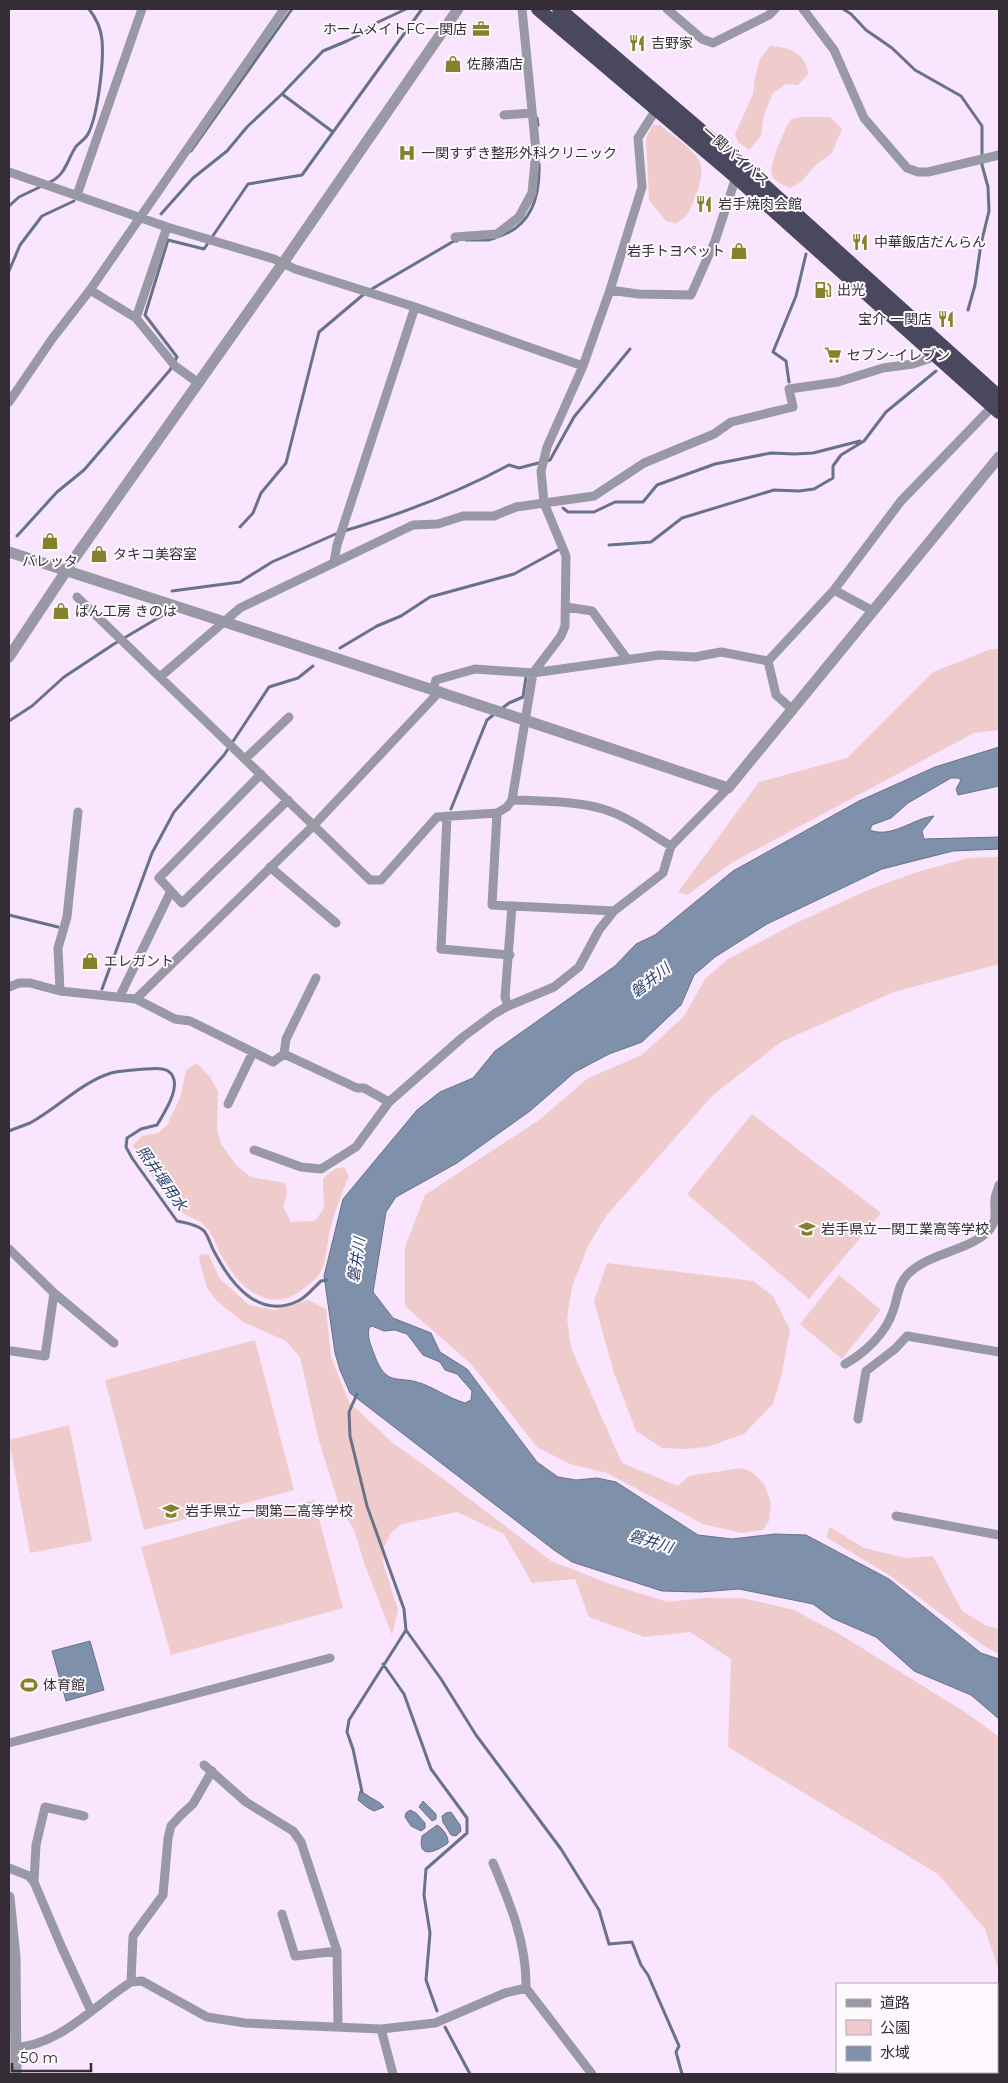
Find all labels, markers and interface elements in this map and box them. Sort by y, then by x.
office icon: ホームメイトFC一関店 [471,19,491,39]
place label: ホームメイトFC一関店 [323,20,467,38]
restaurant icon: 吉野家 [627,33,647,53]
place label: 吉野家 [651,34,693,52]
shop icon: 佐藤酒店 [443,54,463,74]
place label: 佐藤酒店 [467,55,523,73]
street label: 一関バイパス [698,122,774,190]
hospital icon: 一関すずき整形外科クリニック [397,143,417,163]
place label: 一関すずき整形外科クリニック [421,144,617,162]
restaurant icon: 岩手焼肉会館 [694,194,714,214]
place label: 岩手焼肉会館 [718,195,802,213]
restaurant icon: 中華飯店だんらん [850,232,870,252]
place label: 中華飯店だんらん [874,233,986,251]
shop icon: 岩手トヨペット [729,241,749,261]
place label: 岩手トヨペット [627,242,725,260]
fuel station icon: 出光 [813,280,833,300]
place label: 出光 [837,281,865,299]
restaurant icon: 宝介 一関店 [936,309,956,329]
place label: 宝介 一関店 [858,310,932,328]
supermarket icon: セブン-イレブン [823,345,843,365]
place label: セブン-イレブン [847,346,950,364]
shop icon: バレッタ [40,531,60,551]
shop icon: タキコ美容室 [89,544,109,564]
place label: タキコ美容室 [113,545,197,563]
place label: バレッタ [22,552,78,570]
shop icon: ぱん工房 きのは [51,601,71,621]
place label: ぱん工房 きのは [75,602,177,620]
shop icon: エレガント [80,951,100,971]
place label: エレガント [104,952,174,970]
water label: 磐井川 [626,957,675,1001]
water label: 照井堰用水 [133,1142,192,1216]
school or university icon: 岩手県立一関工業高等学校 [797,1219,817,1239]
place label: 岩手県立一関工業高等学校 [821,1220,989,1238]
water label: 磐井川 [343,1234,369,1284]
school or university icon: 岩手県立一関第二高等学校 [161,1501,181,1521]
place label: 岩手県立一関第二高等学校 [185,1502,353,1520]
water label: 磐井川 [627,1525,677,1557]
sports icon: 体育館 [19,1675,39,1695]
place label: 体育館 [43,1676,85,1694]
legend [836,1983,998,2073]
text: 道路 [880,1993,910,2012]
text: 公園 [880,2018,910,2037]
scale bar [12,2040,91,2072]
text: 水域 [880,2043,910,2062]
text: 50 m [20,2048,58,2067]

